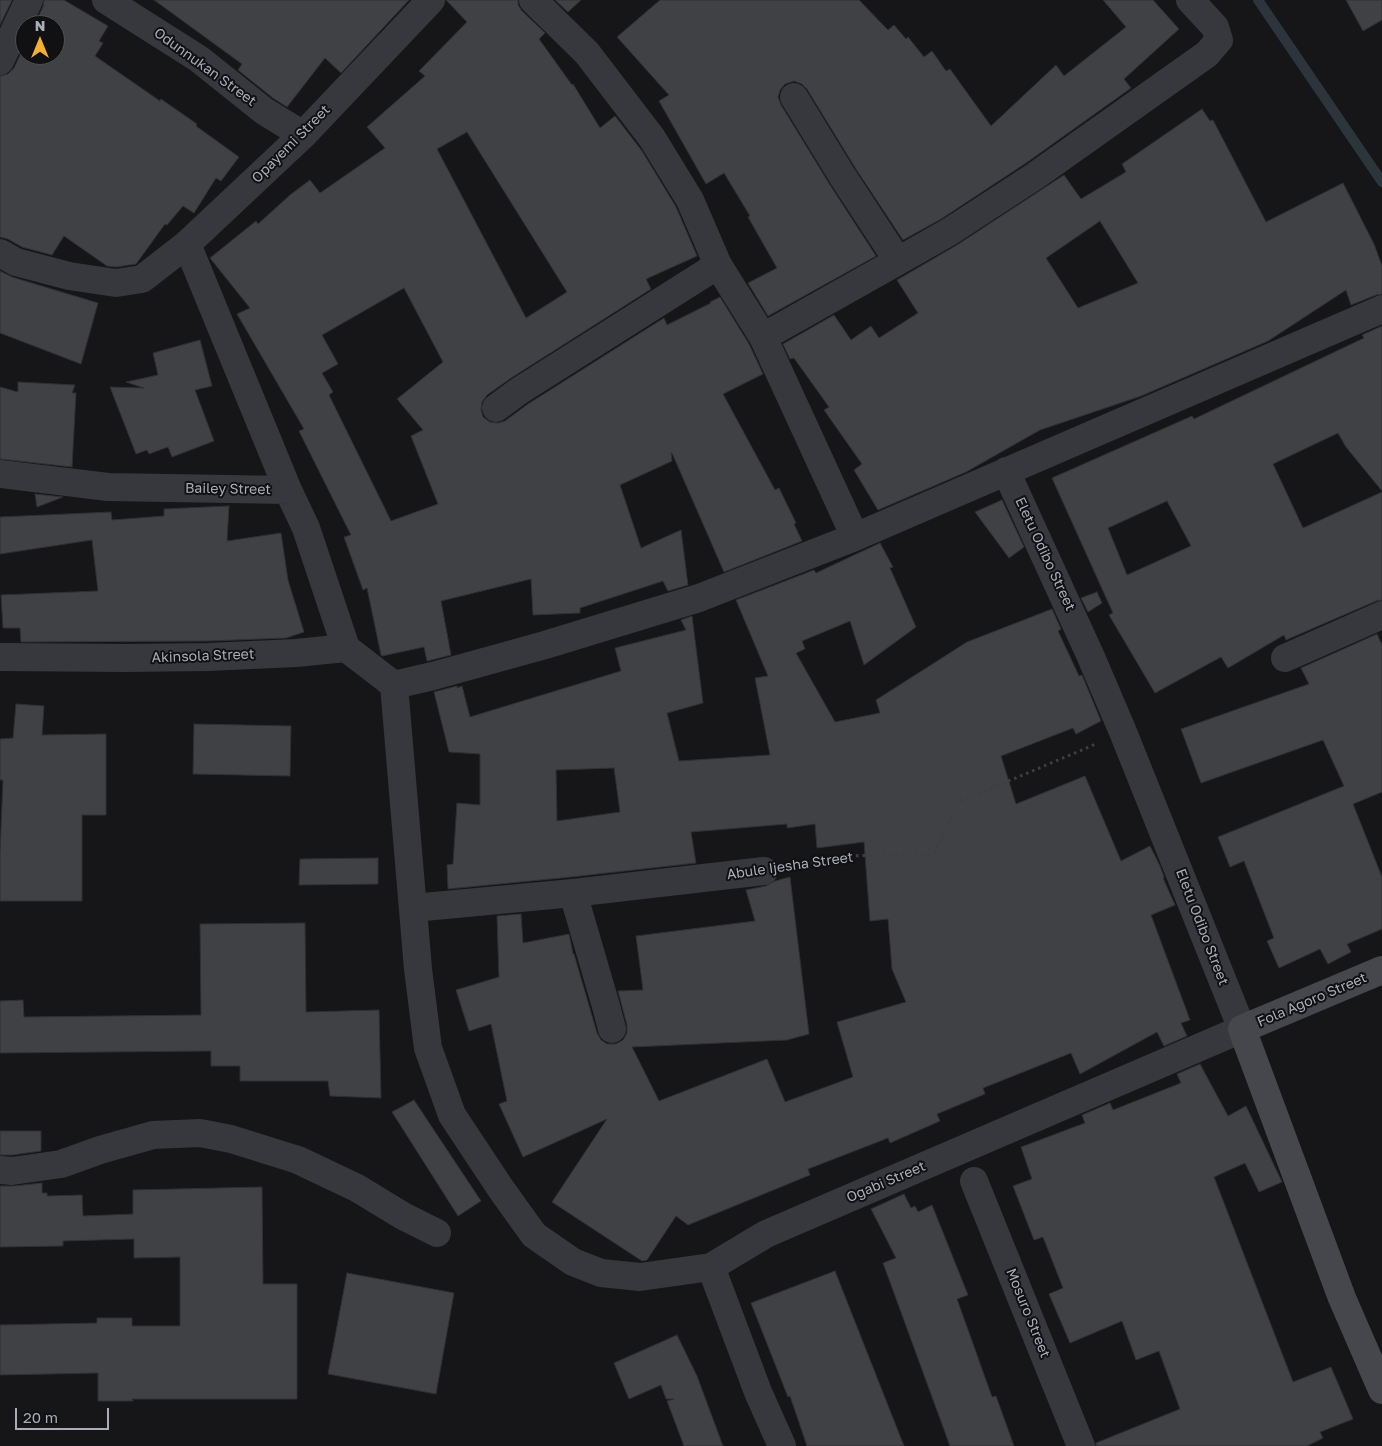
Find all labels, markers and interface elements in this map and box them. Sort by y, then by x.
north arrow [15,15,65,65]
text: N [35,17,45,34]
street label: Odunnukan Street [151,24,259,110]
street label: Opayemi Street [249,102,333,186]
street label: Bailey Street [185,480,271,498]
street label: Eletu Odibo Street [1011,495,1079,613]
street label: Akinsola Street [151,646,255,666]
street label: Abule Ijesha Street [726,849,854,883]
street label: Eletu Odibo Street [1172,866,1232,988]
street label: Fola Agoro Street [1255,969,1369,1031]
street label: Ogabi Street [844,1158,928,1206]
street label: Mosuro Street [1002,1266,1054,1360]
scale bar [18,1398,111,1430]
text: 20 m [23,1408,58,1426]

